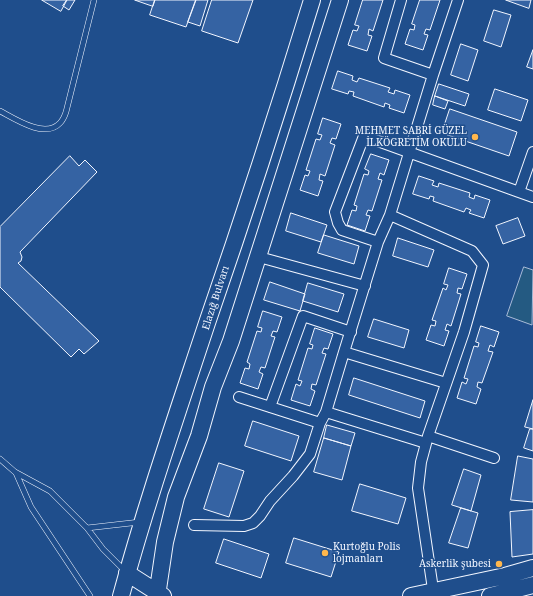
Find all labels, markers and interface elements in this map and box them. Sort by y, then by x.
place label: MEHMET SABRİ GÜZEL İLKÖGRETİM OKULU [355,125,467,148]
marker: MEHMET SABRİ GÜZEL İLKÖGRETİM OKULU [470,132,480,142]
street label: Elazığ Bulvarı [200,264,232,332]
place label: Kurtoğlu Polis lojmanları [333,541,400,564]
marker: Kurtoğlu Polis lojmanları [320,548,330,558]
place label: Askerlik şubesi [419,558,491,570]
marker: Askerlik şubesi [494,559,504,569]

